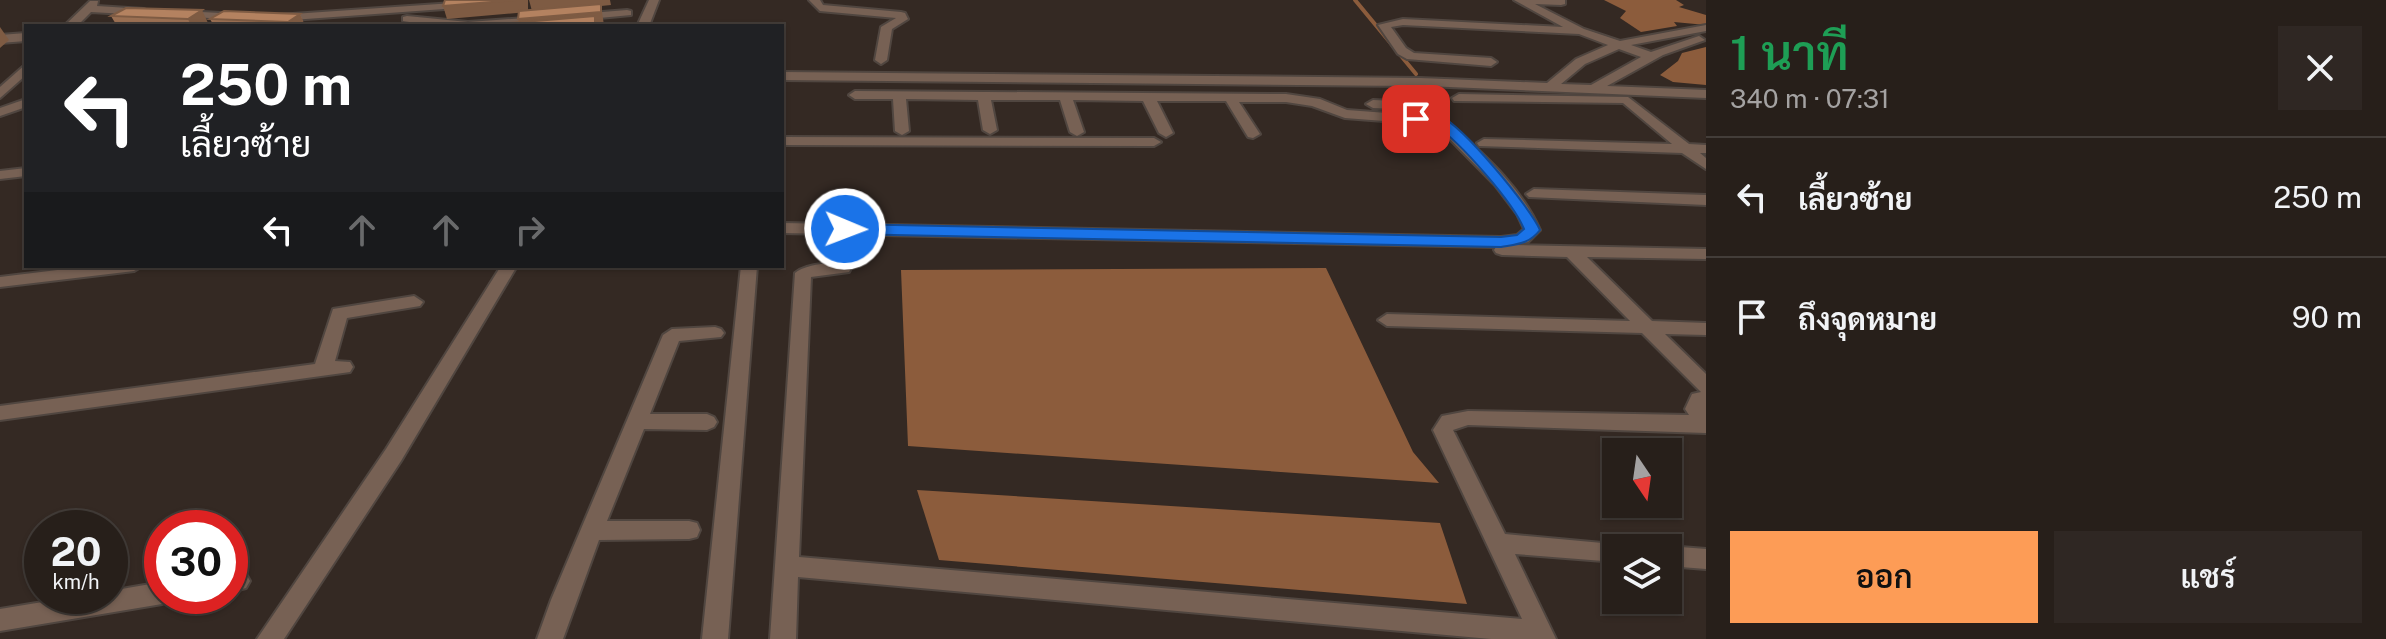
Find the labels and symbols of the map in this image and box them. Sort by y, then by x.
pin [1382,85,1450,153]
position arrow [803,187,887,271]
north arrow [1602,438,1682,518]
speed limit sign: 30 [144,510,248,614]

